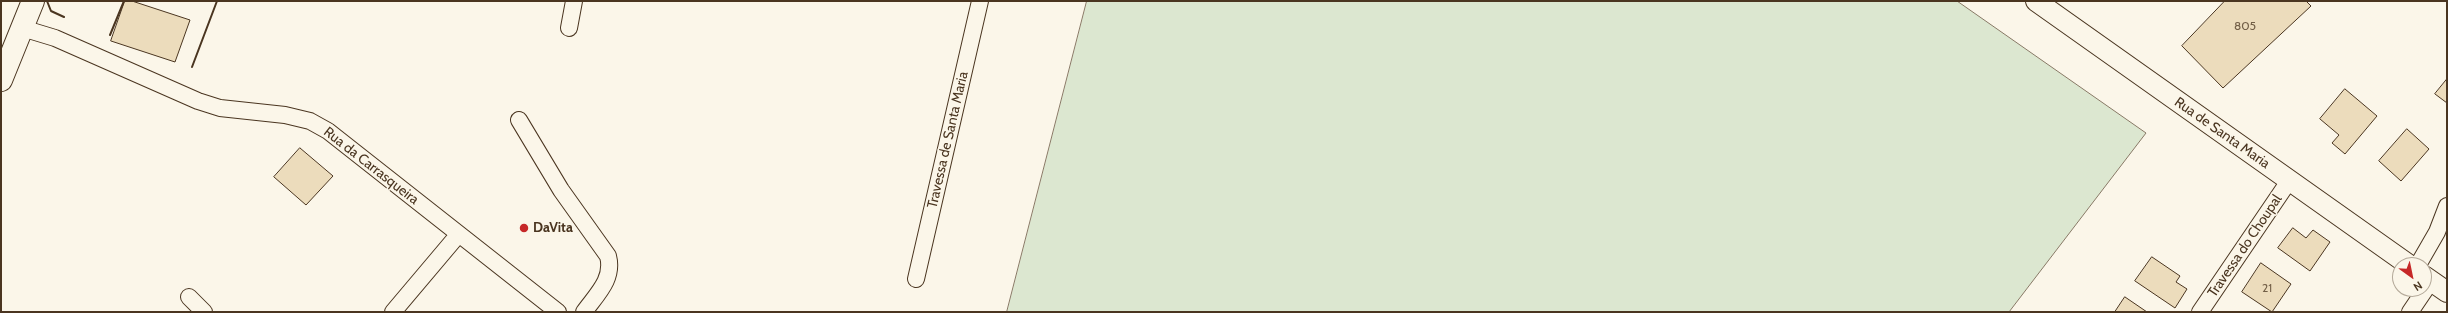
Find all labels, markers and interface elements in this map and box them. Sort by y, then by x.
house number: 805 [2234,19,2256,33]
street label: Travessa de Santa Maria [924,70,972,210]
street label: Rua de Santa Maria [2171,94,2273,172]
street label: Rua da Carrasqueira [320,124,422,208]
street label: Travessa do Choupal [2204,192,2286,300]
place label: DaVita [533,220,573,236]
marker: DaVita [518,222,530,234]
north arrow [2392,257,2432,297]
text: N [2411,278,2425,294]
house number: 21 [2262,281,2272,295]

